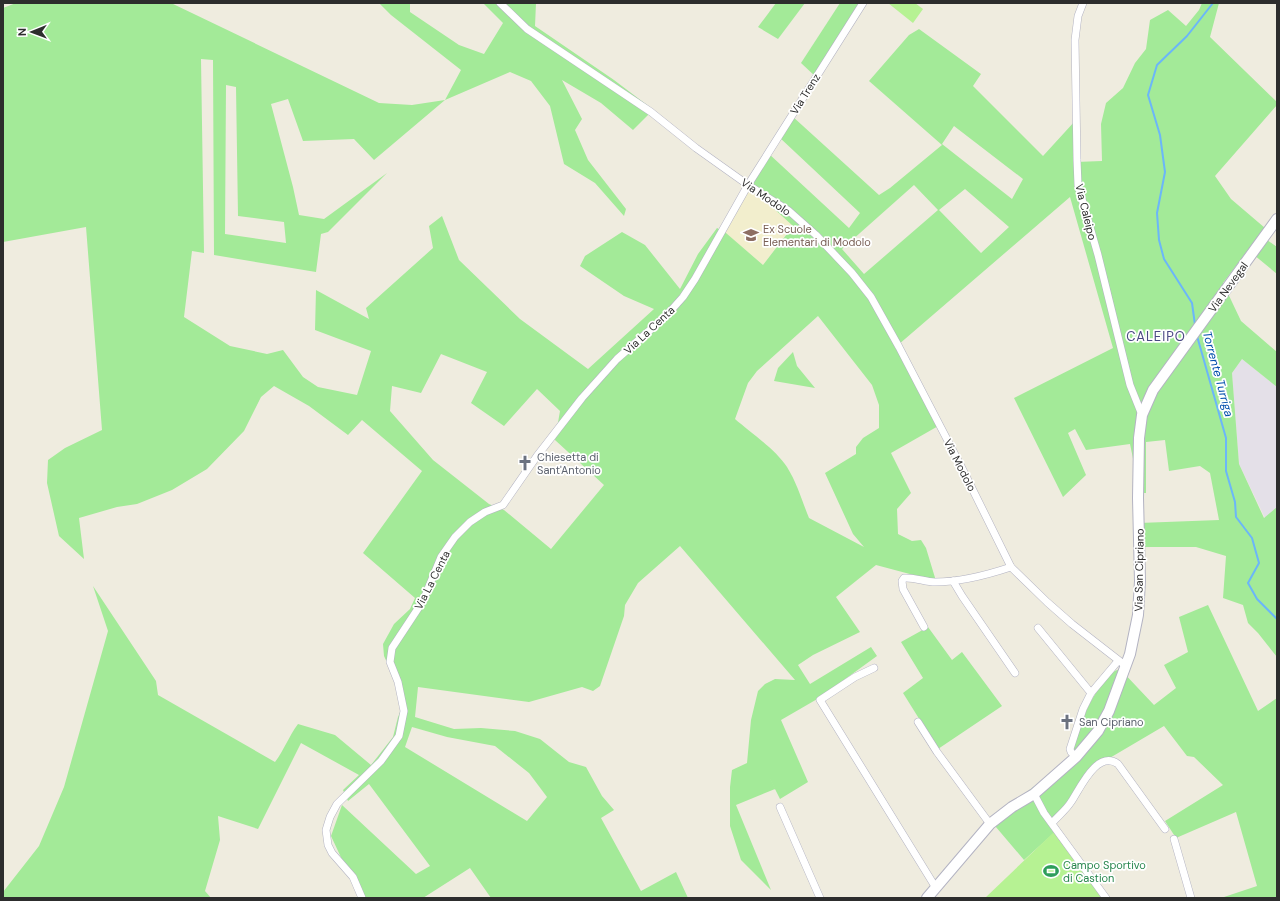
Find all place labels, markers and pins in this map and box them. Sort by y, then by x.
place label: Ex Scuole Elementari di Modolo [763,222,871,249]
school or university icon: Ex Scuole Elementari di Modolo [742,226,760,244]
place label: Chiesetta di Sant'Antonio [537,450,601,477]
church icon: Chiesetta di Sant'Antonio [516,454,534,472]
church icon: San Cipriano [1058,713,1076,731]
place label: San Cipriano [1079,715,1144,729]
place label: Campo Sportivo di Castion [1063,858,1146,885]
sports icon: Campo Sportivo di Castion [1042,862,1060,880]

